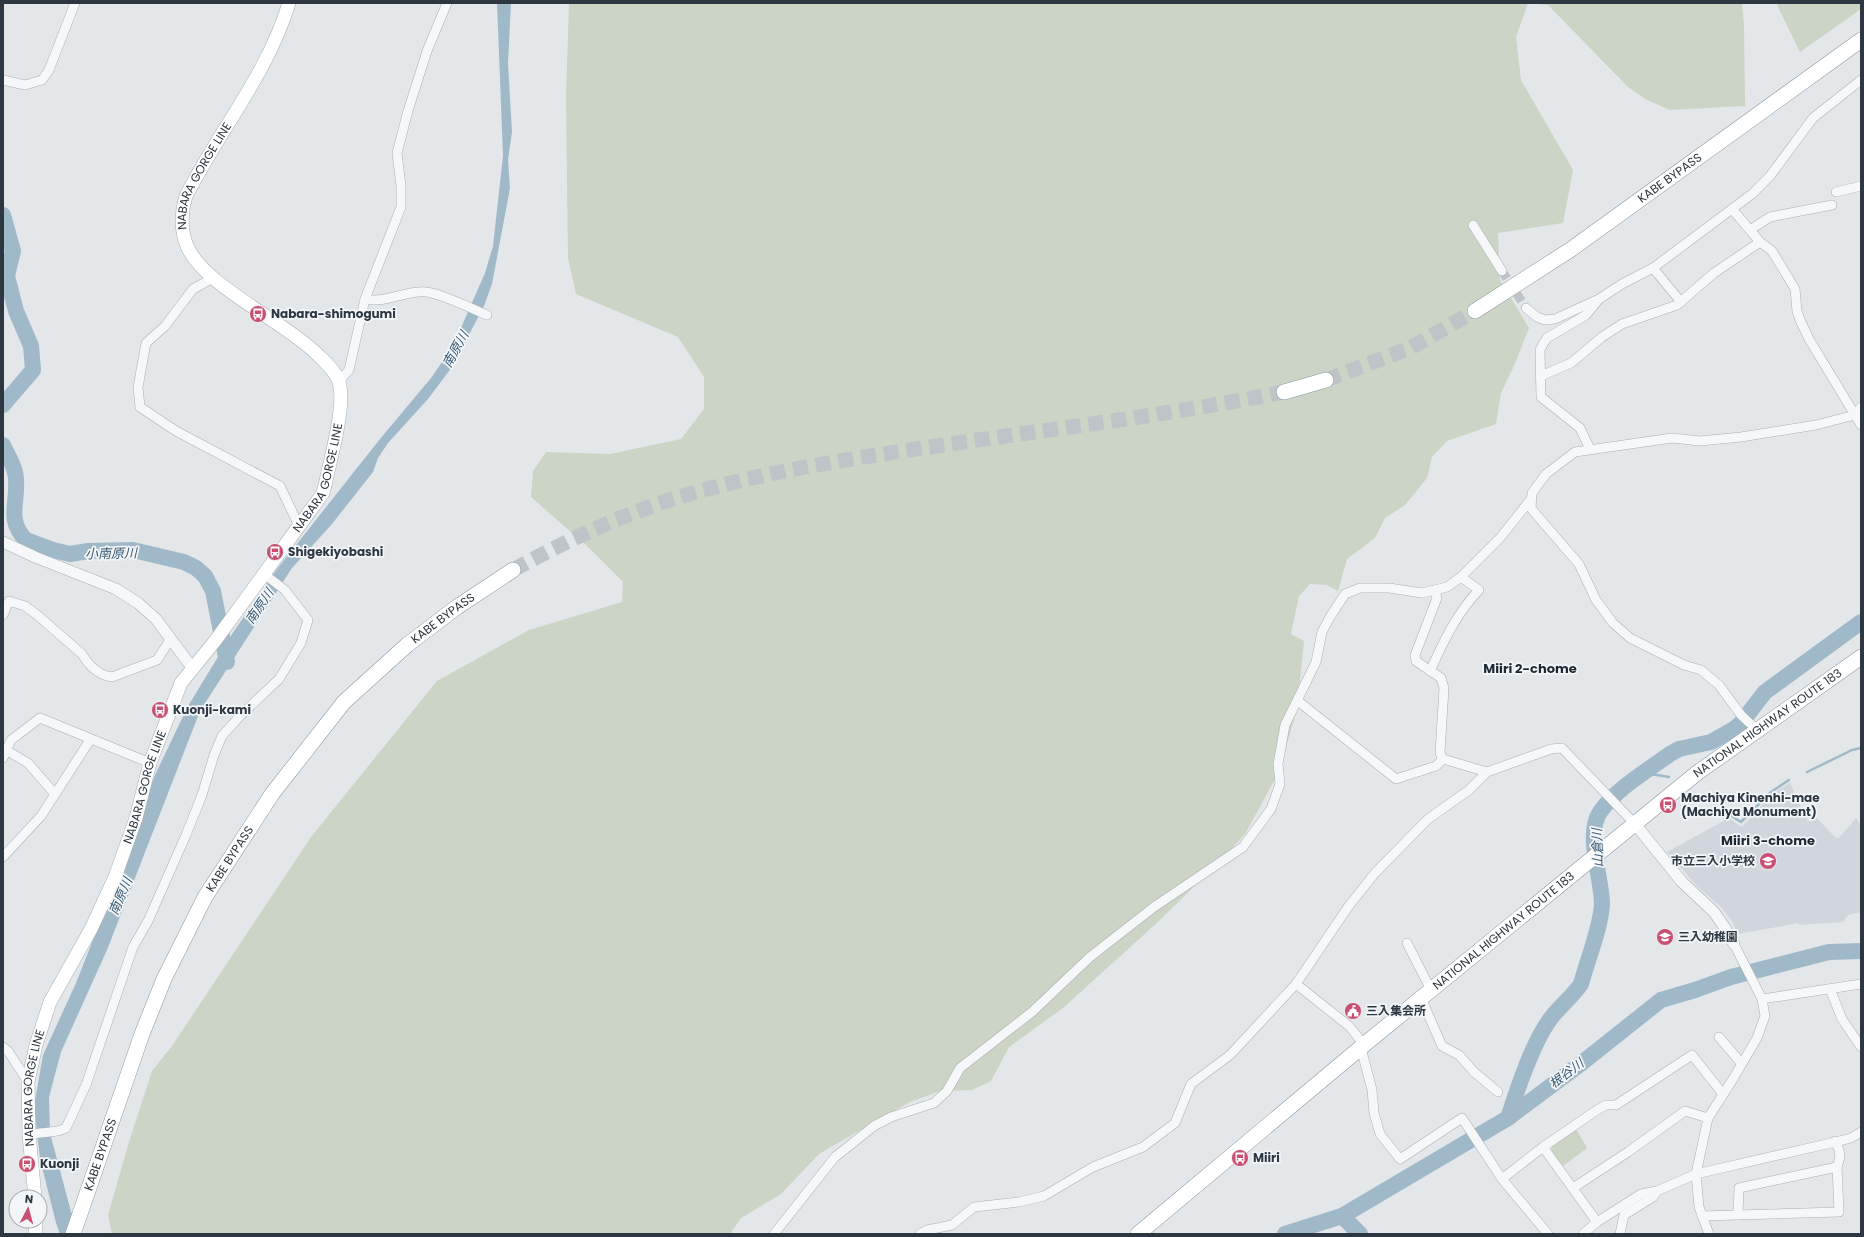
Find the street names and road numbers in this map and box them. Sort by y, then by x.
street label: NABARA GORGE LINE [173,119,235,231]
street label: KABE BYPASS [1634,149,1705,207]
street label: NABARA GORGE LINE [288,422,346,536]
street label: KABE BYPASS [407,589,478,647]
street label: NATIONAL HIGHWAY ROUTE 183 [1689,664,1845,781]
street label: NABARA GORGE LINE [118,728,170,846]
street label: KABE BYPASS [202,822,257,895]
street label: NATIONAL HIGHWAY ROUTE 183 [1429,867,1578,993]
street label: NABARA GORGE LINE [18,1027,49,1147]
street label: KABE BYPASS [80,1116,120,1193]

